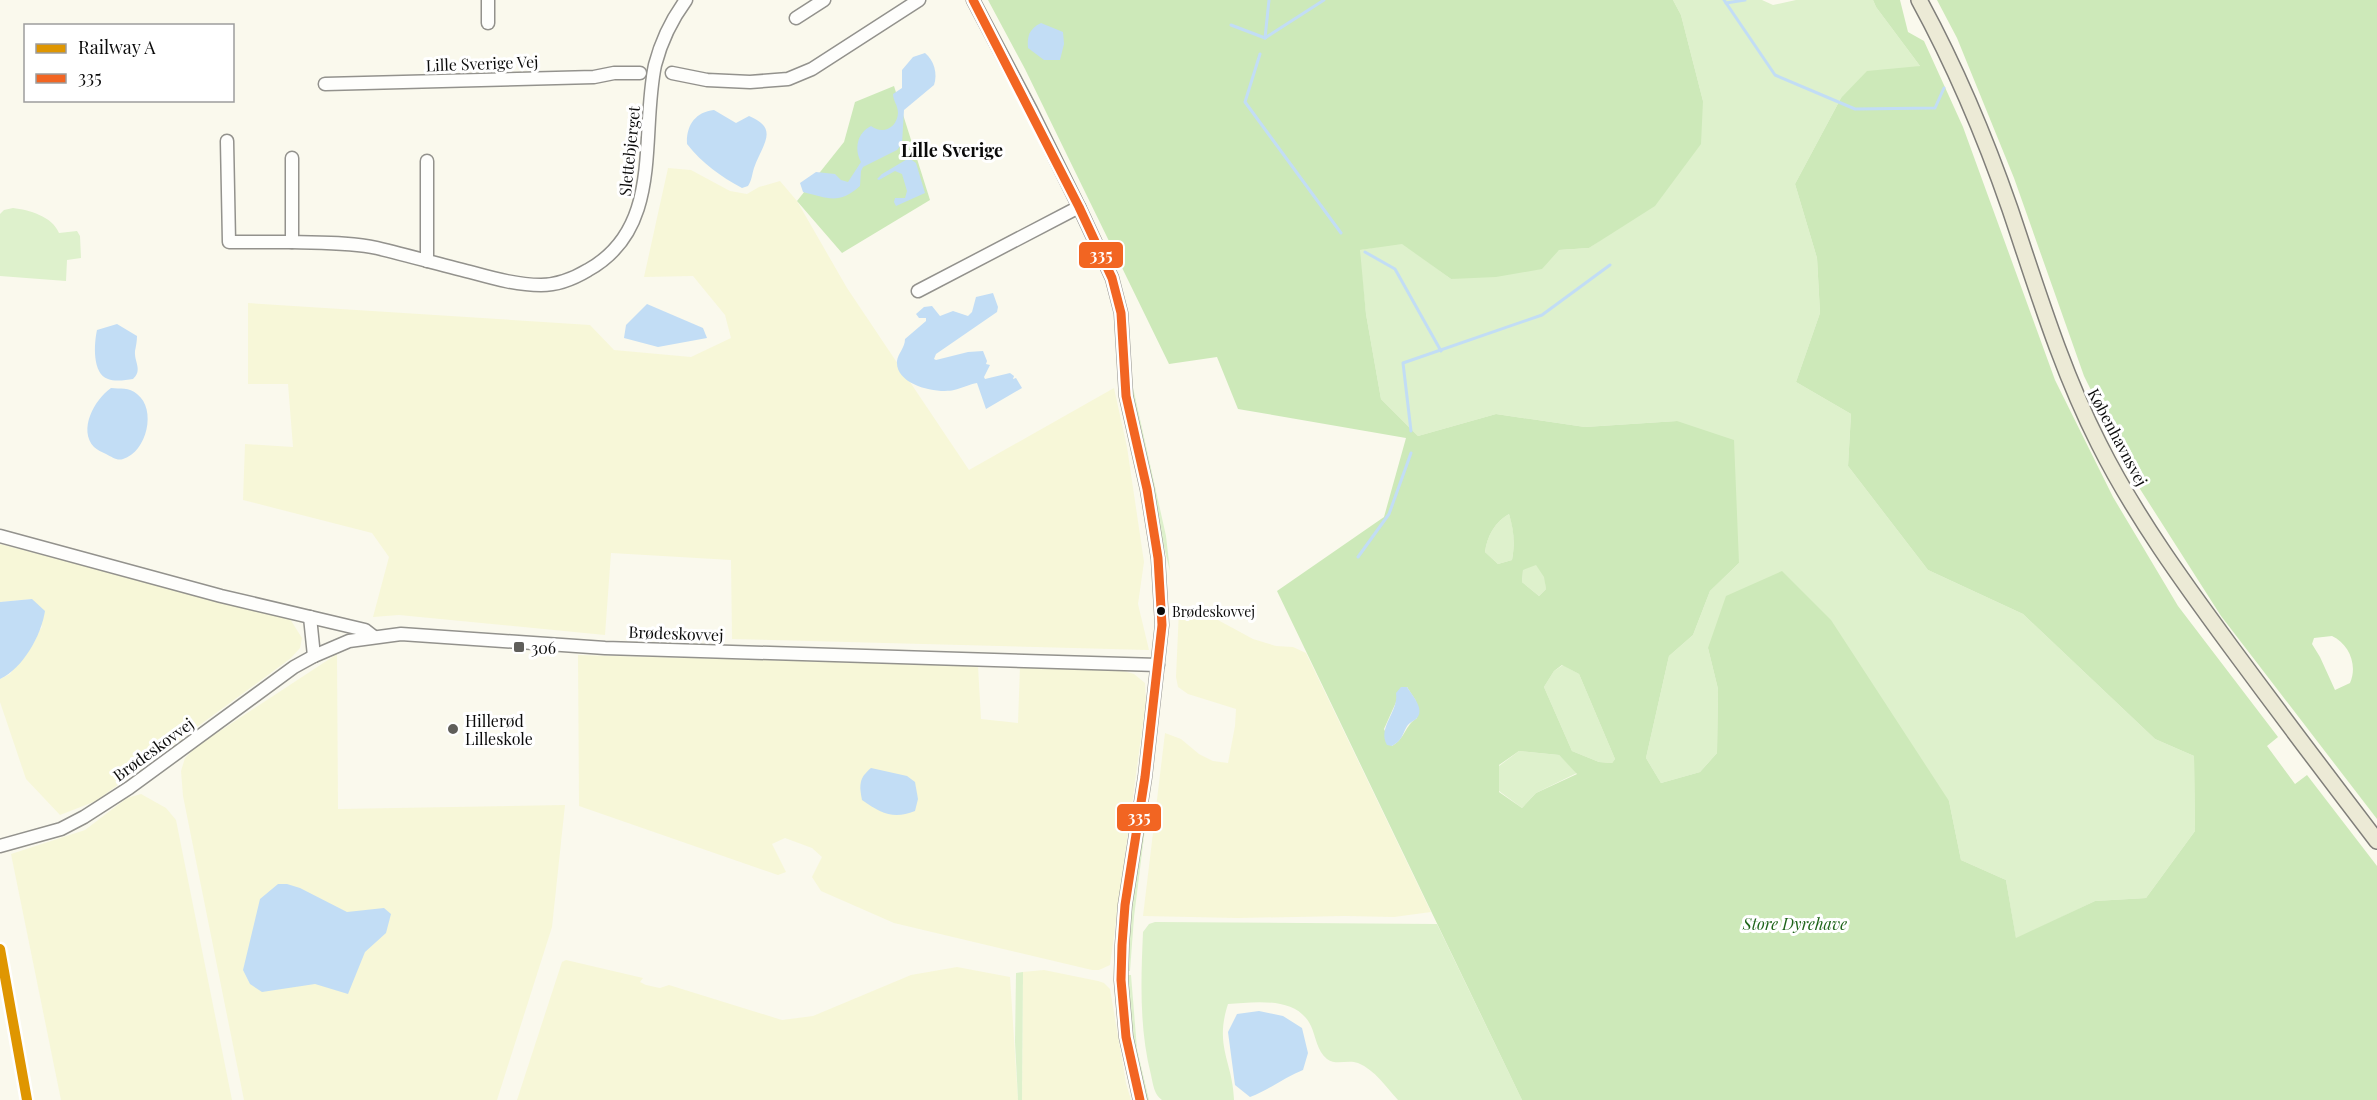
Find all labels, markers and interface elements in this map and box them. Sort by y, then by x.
legend [24,24,234,102]
text: Railway A [78,35,156,59]
street label: Lille Sverige Vej [425,51,539,75]
text: 335 [78,65,102,89]
street label: Slettebjerget [614,105,644,197]
district label: Lille Sverige [901,138,1003,162]
line badge: 335 [1078,241,1124,269]
text: 335 [1090,244,1112,265]
street label: Københavnsvej [2083,384,2153,490]
place label: Brødeskovvej [1172,602,1255,621]
marker: Brødeskovvej [1155,605,1167,617]
street label: Brødeskovvej [628,621,724,645]
place label: 306 [531,637,556,658]
marker: 306 [512,640,526,654]
place label: Hillerød Lilleskole [465,710,533,749]
street label: Brødeskovvej [108,713,198,785]
marker: Hillerød Lilleskole [446,722,460,736]
line badge: 335 [1116,803,1162,832]
text: 335 [1128,806,1150,827]
park label: Store Dyrehave [1742,913,1847,934]

